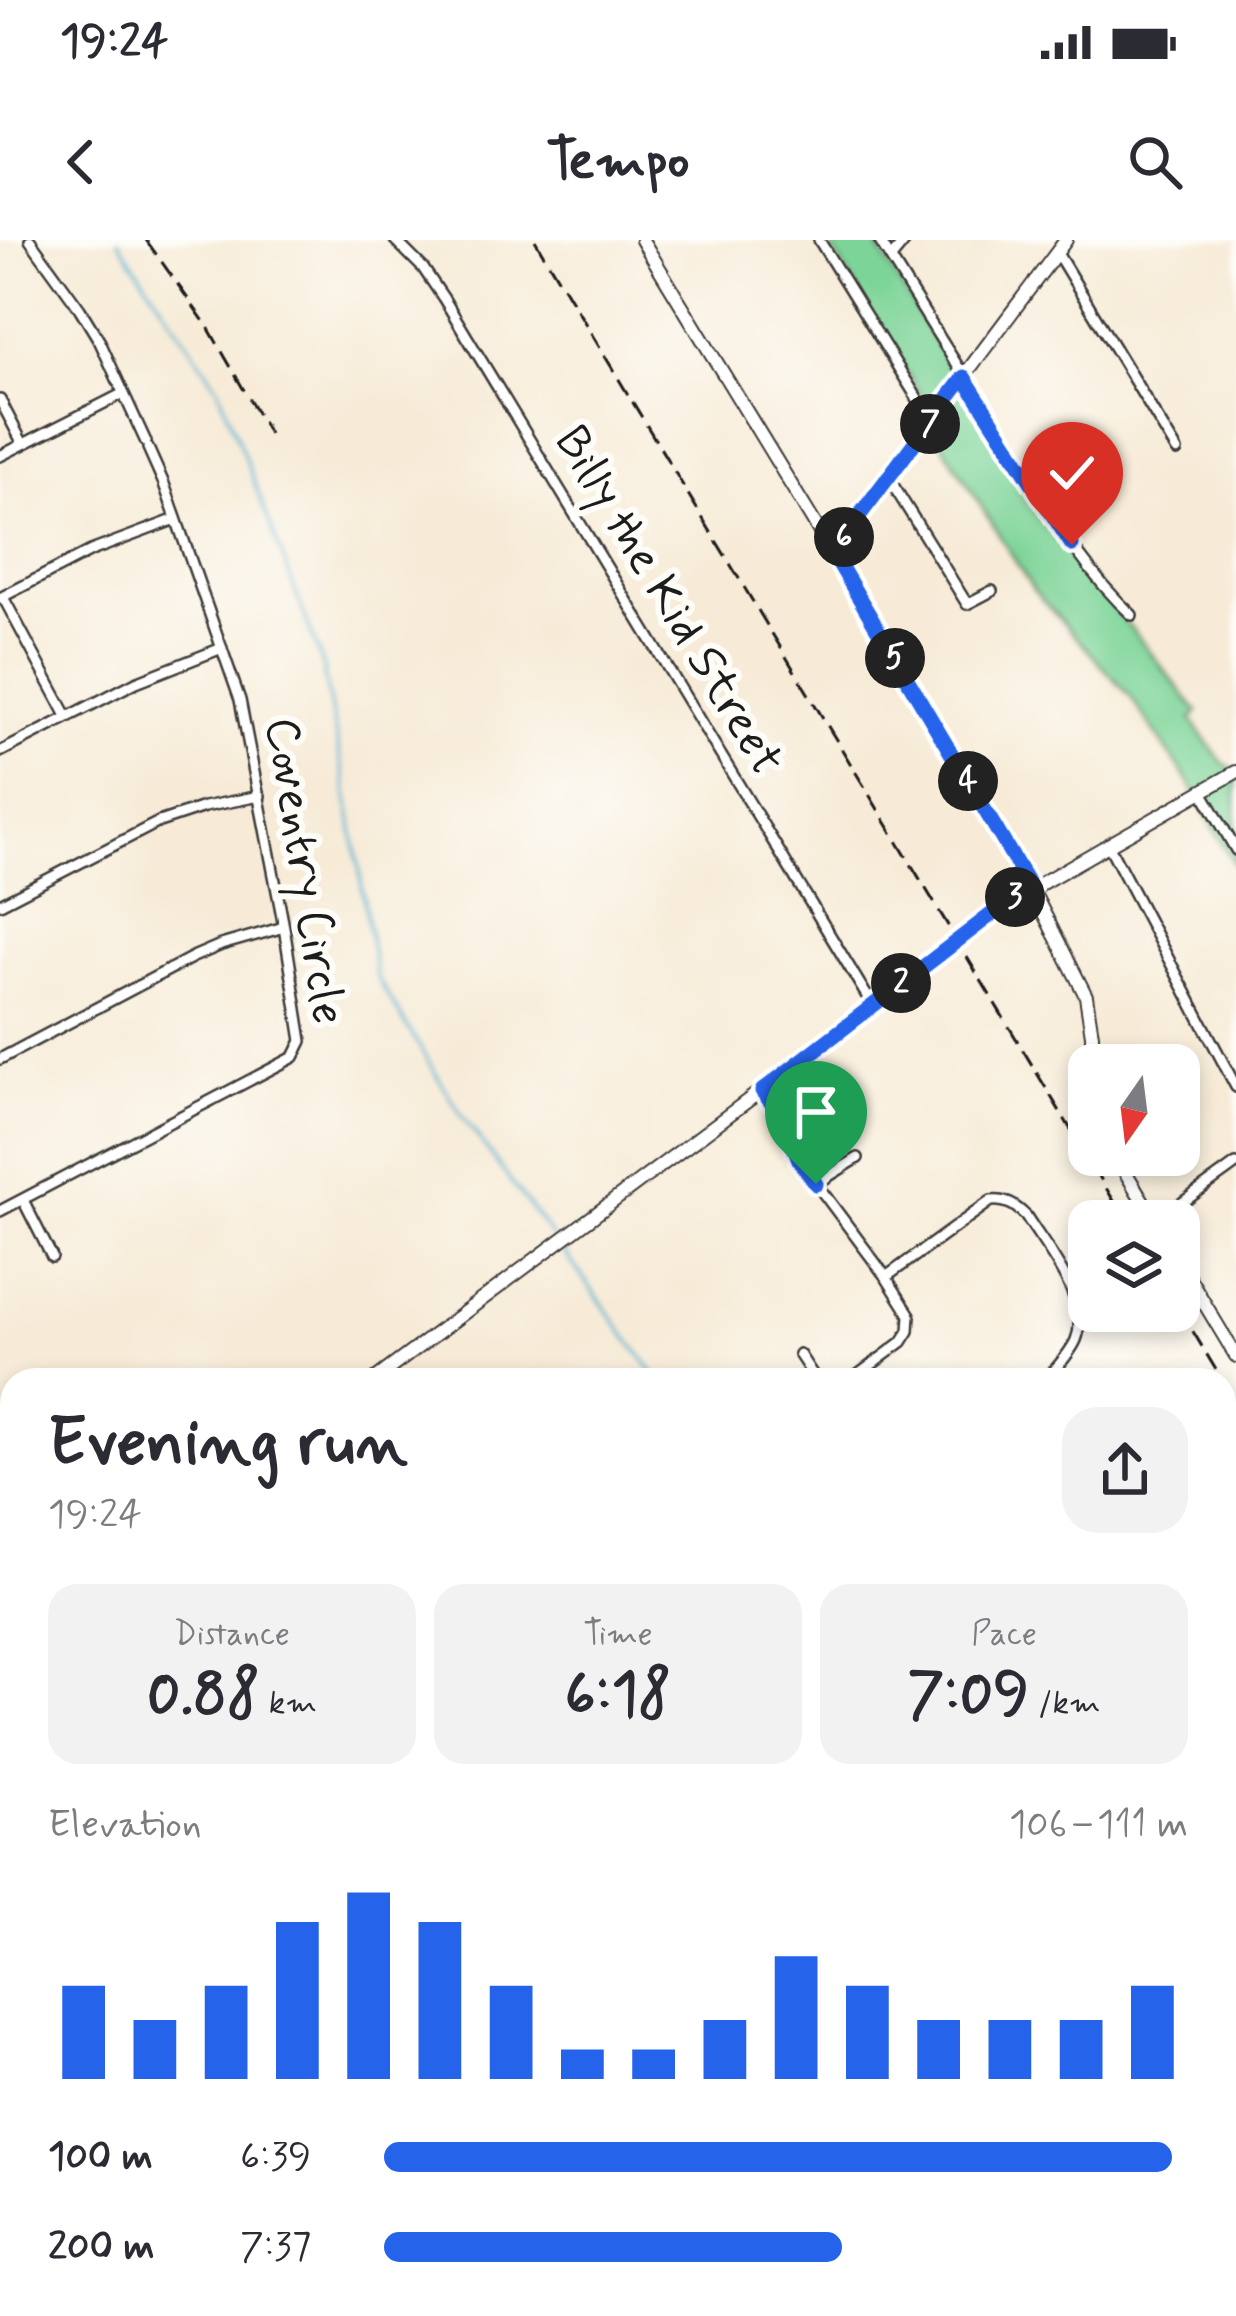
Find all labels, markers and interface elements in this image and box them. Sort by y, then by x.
text: 19:24 [60,13,168,72]
text: Tempo [547,127,689,198]
icon: back [48,129,114,195]
icon: search [1122,129,1188,195]
pin: 7 [900,394,960,454]
text: 7 [920,402,940,446]
street label: Billy the Kid Street [539,415,797,787]
pin [1021,422,1123,545]
icon: check [1039,440,1105,506]
pin: 6 [814,507,874,567]
text: 6 [836,515,852,559]
pin: 5 [865,628,925,688]
text: 5 [885,636,905,680]
street label: Coventry Circle [249,713,359,1029]
pin: 4 [938,751,998,811]
text: 4 [958,759,978,803]
pin: 3 [985,867,1045,927]
text: 3 [1008,875,1022,919]
pin: 2 [871,953,931,1013]
text: 2 [893,961,909,1005]
north arrow [1068,1044,1200,1176]
map controls [1068,1044,1200,1332]
pin [765,1061,867,1184]
icon: arrive [783,1079,849,1145]
button: layers [1068,1200,1200,1332]
text: Evening run [48,1402,408,1488]
button: share [1062,1407,1188,1533]
text: 19:24 [48,1490,142,1541]
text: Distance [174,1613,290,1657]
text: Time [583,1613,653,1657]
text: Pace [971,1613,1037,1657]
text: 0.88 [147,1657,260,1736]
text: 6:18 [565,1657,671,1736]
text: 7:09 [907,1657,1029,1736]
text: km [260,1682,317,1726]
text: /km [1029,1682,1101,1726]
text: Elevation [48,1800,202,1851]
text: 106–111 m [1009,1800,1188,1851]
text: 100 m [48,2132,153,2183]
text: 6:39 [240,2132,311,2183]
text: 200 m [48,2222,154,2273]
text: 7:37 [240,2222,311,2273]

